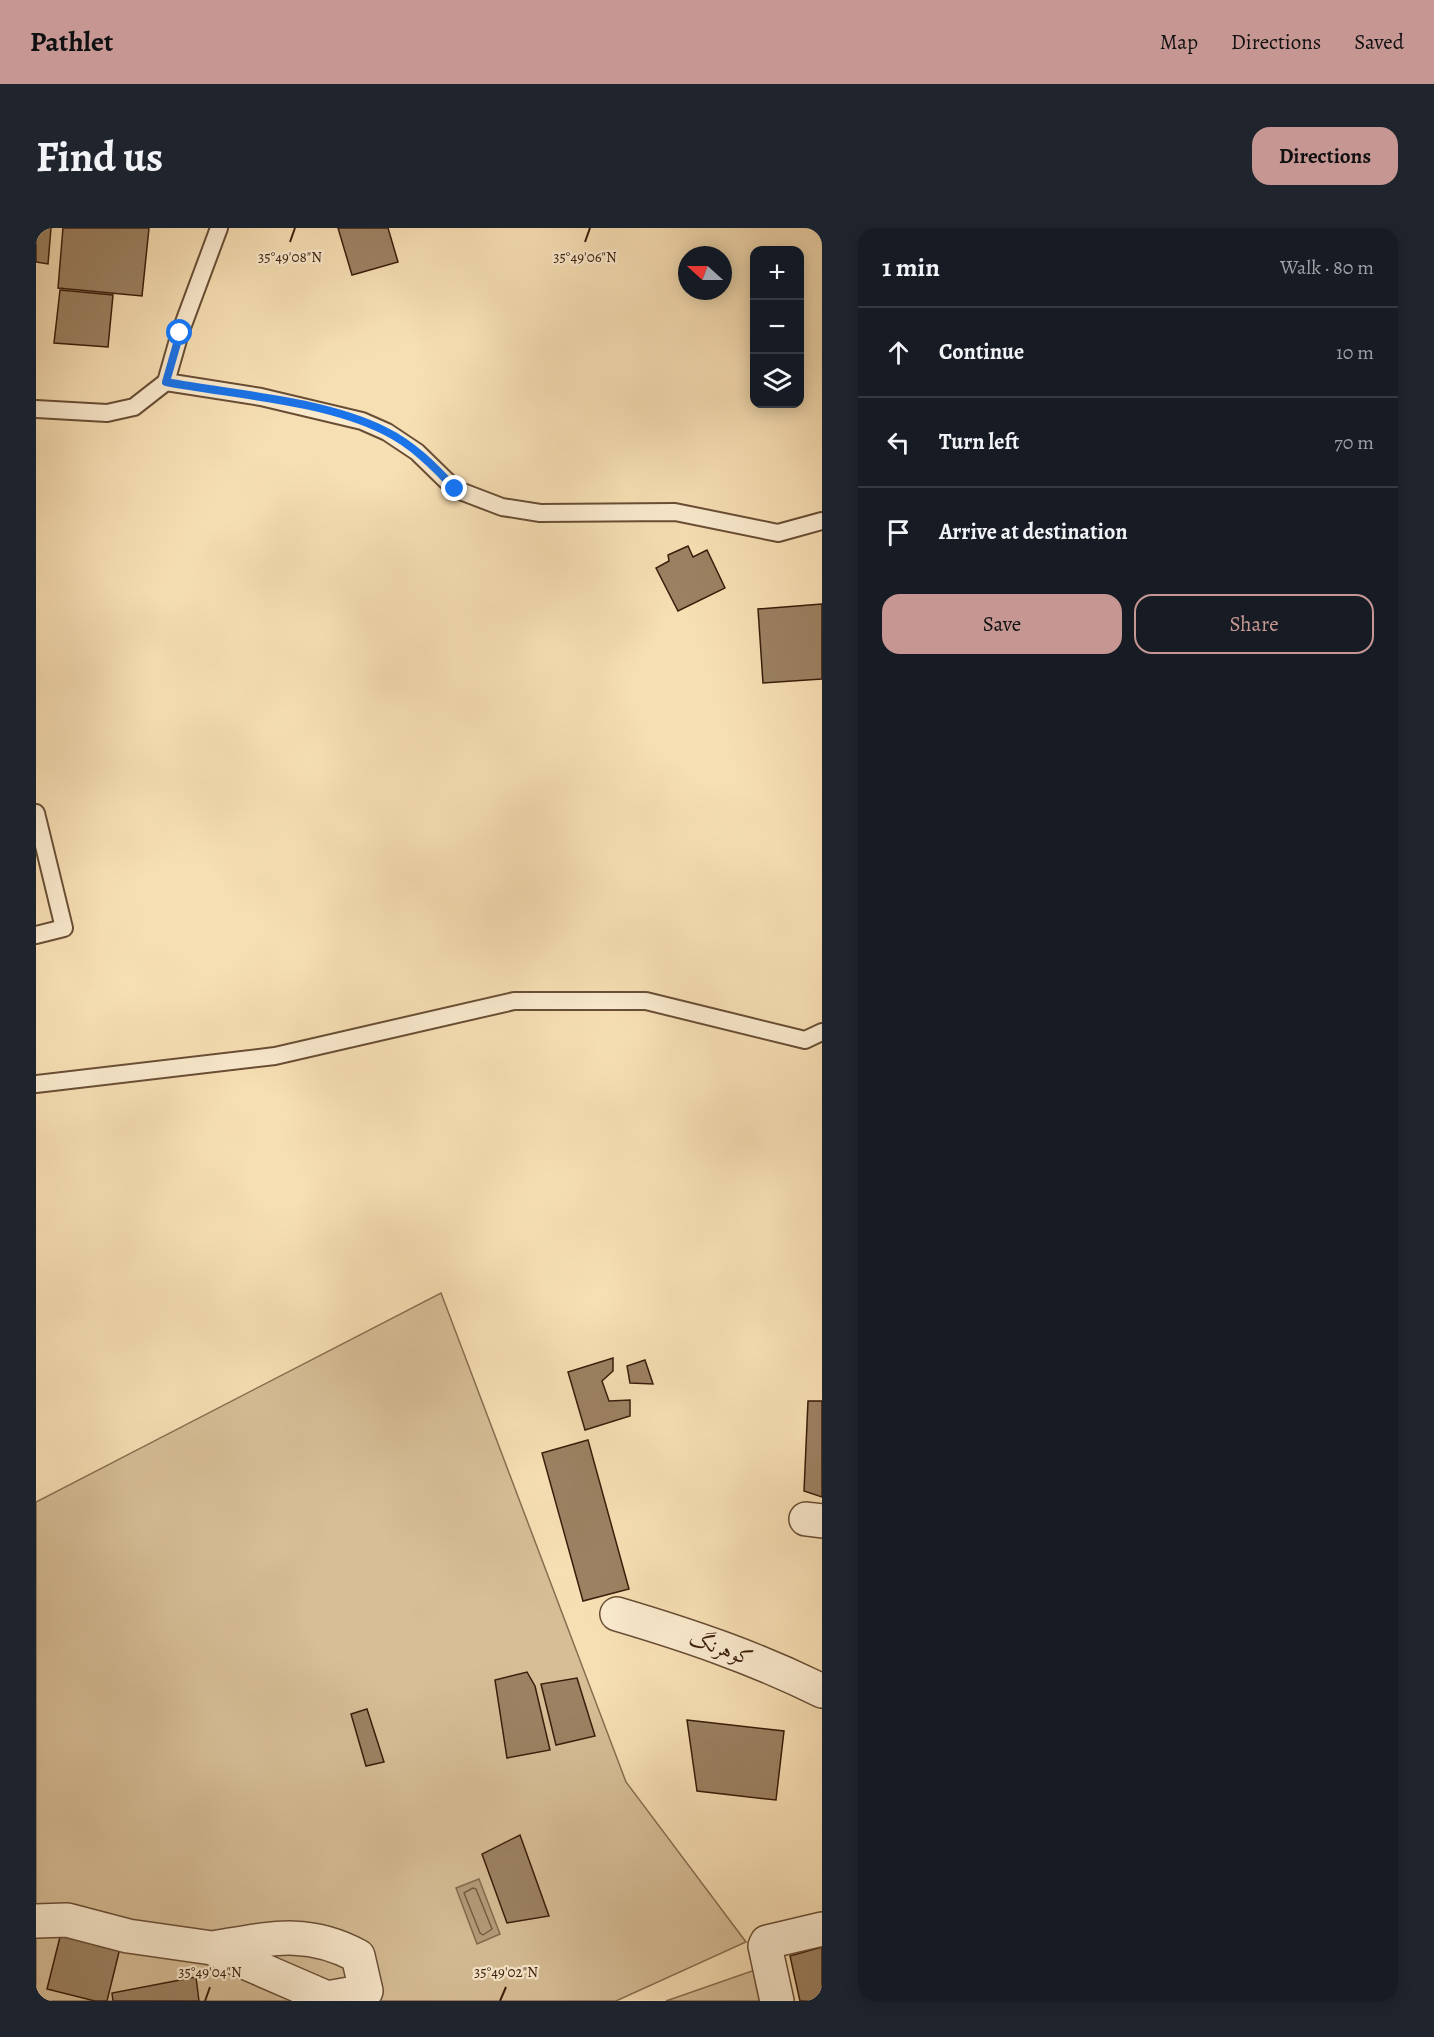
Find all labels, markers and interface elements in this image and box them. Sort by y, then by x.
text: Pathlet [30,23,113,61]
text: Map [1160,28,1198,56]
text: Directions [1231,28,1321,56]
text: Saved [1354,28,1404,56]
button: Directions [1252,127,1398,185]
text: Find us [36,128,163,185]
north arrow [678,246,732,300]
map controls [750,246,804,408]
button: + [750,246,804,300]
text: 35°49'08"N [258,247,322,267]
text: 35°49'06"N [553,247,617,267]
text: 1 min [882,250,940,285]
text: Walk · 80 m [1280,254,1374,281]
button: − [750,300,804,354]
route start [166,319,192,345]
icon: ahead [882,336,915,369]
text: Continue [939,337,1024,367]
text: 10 m [1336,339,1374,366]
button: layers [750,354,804,408]
icon: left [882,426,915,459]
text: Turn left [939,427,1019,457]
text: 70 m [1334,429,1374,456]
route end [441,475,467,501]
icon: arrive [882,516,915,549]
text: Arrive at destination [939,517,1128,547]
button: Save [882,594,1122,654]
button: Share [1134,594,1374,654]
street label: کوهرنگ [685,1624,757,1672]
text: 35°49'04"N [178,1962,242,1982]
text: 35°49'02"N [474,1962,538,1982]

